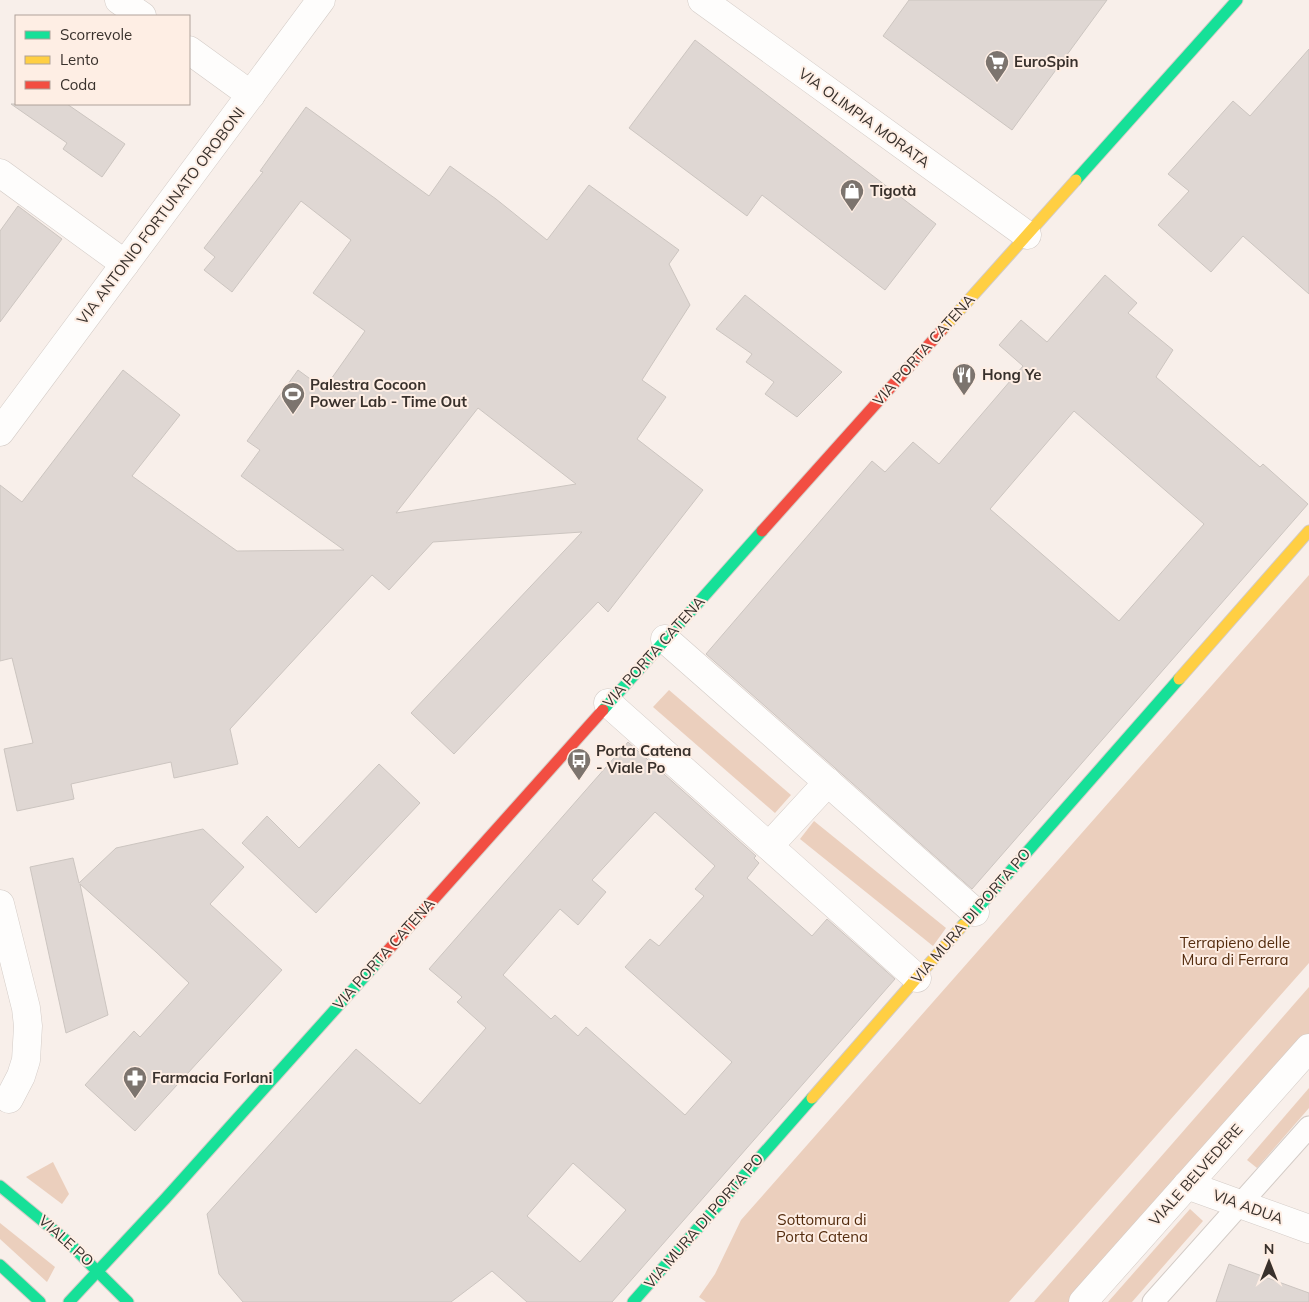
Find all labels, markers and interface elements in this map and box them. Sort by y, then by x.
legend [15,15,190,105]
text: Scorrevole [60,25,132,44]
supermarket icon: EuroSpin [984,49,1010,83]
text: Lento [60,50,99,69]
place label: EuroSpin [1014,52,1078,71]
street label: VIA OLIMPIA MORATA [795,64,934,172]
text: Coda [60,75,96,94]
street label: VIA ANTONIO FORTUNATO OROBONI [73,103,249,328]
shop icon: Tigotà [839,178,865,212]
place label: Tigotà [870,181,916,200]
street label: VIA PORTA CATENA [869,290,979,409]
restaurant icon: Hong Ye [951,362,977,396]
place label: Hong Ye [982,365,1041,384]
place label: Palestra Cocoon Power Lab - Time Out [310,375,467,411]
sports icon: Palestra Cocoon Power Lab - Time Out [280,381,306,415]
street label: VIA PORTA CATENA [599,592,709,711]
place label: Porta Catena - Viale Po [596,741,691,777]
bus stop icon: Porta Catena - Viale Po [566,747,592,781]
street label: VIA MURA DI PORTA PO [907,844,1034,987]
street label: VIA PORTA CATENA [329,894,439,1013]
park label: Terrapieno delle Mura di Ferrara [1180,933,1290,969]
pharmacy icon: Farmacia Forlani [122,1065,148,1099]
place label: Farmacia Forlani [152,1068,272,1087]
street label: VIALE BELVEDERE [1145,1120,1246,1230]
street label: VIA MURA DI PORTA PO [640,1149,767,1292]
street label: VIA ADUA [1210,1185,1286,1228]
park label: Sottomura di Porta Catena [776,1210,868,1246]
street label: VIALE PO [35,1211,98,1270]
north arrow [1244,1237,1294,1287]
text: N [1264,1240,1274,1258]

